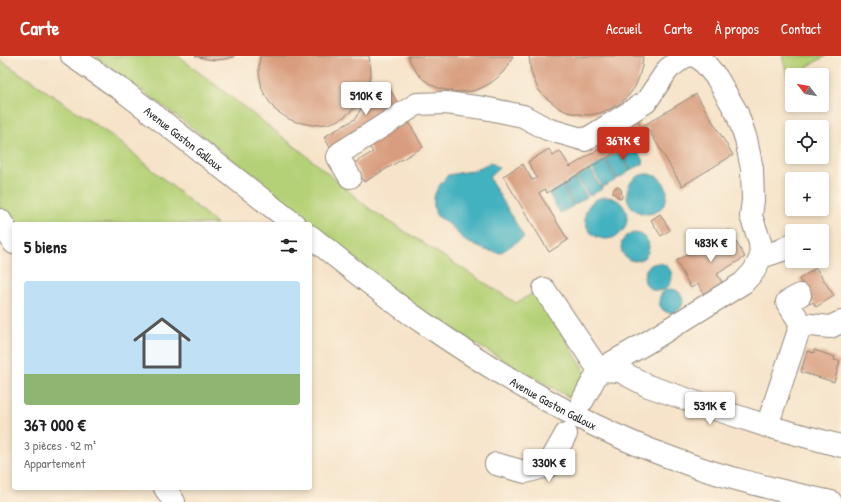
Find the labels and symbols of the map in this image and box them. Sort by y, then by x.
north arrow [785,68,829,112]
pin: 510K € [333,82,399,116]
street label: Avenue Gaston Galloux [141,102,227,175]
pin: 367K € [590,127,656,161]
pin: 483K € [678,229,744,263]
street label: Avenue Gaston Galloux [507,373,600,434]
pin: 531K € [677,392,743,426]
pin: 330K € [516,449,582,483]

